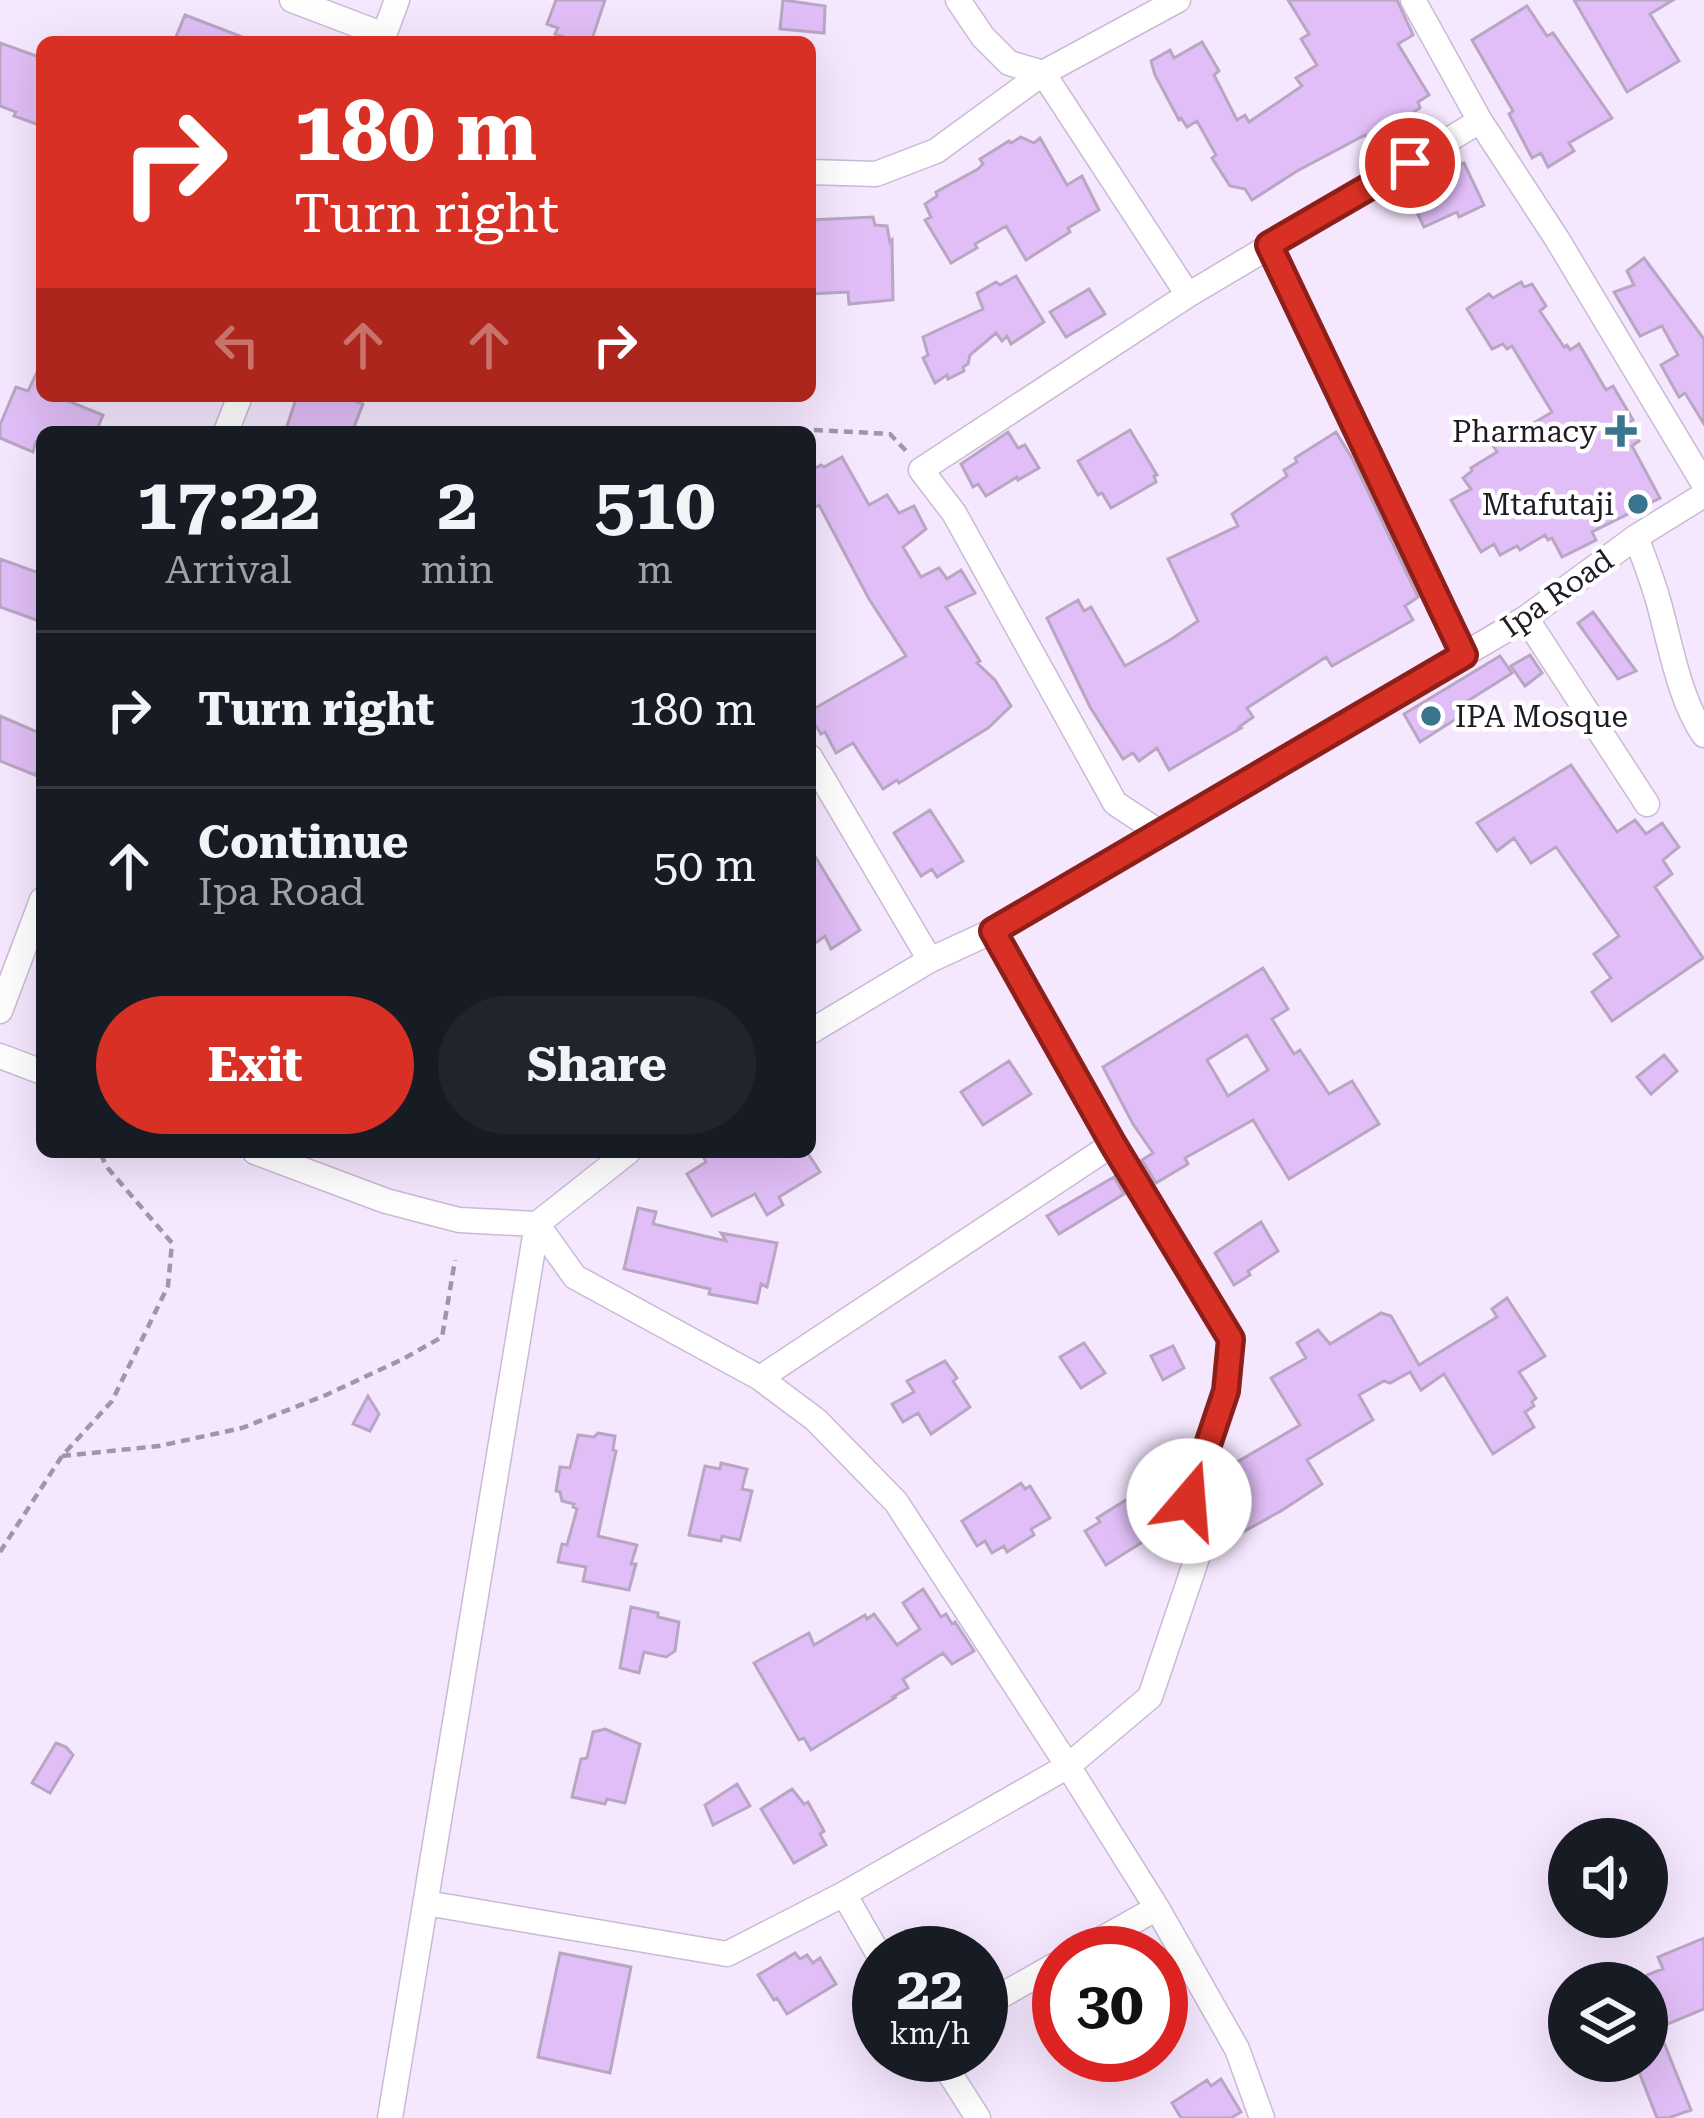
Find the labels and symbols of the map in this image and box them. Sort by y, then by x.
pin [1359,112,1461,214]
place label: Pharmacy [1452,414,1597,449]
marker: Pharmacy [1608,418,1634,444]
place label: Mtafutaji [1482,487,1614,522]
marker: Mtafutaji [1625,491,1651,517]
street label: Ipa Road [1494,542,1620,644]
place label: IPA Mosque [1455,699,1628,734]
marker: IPA Mosque [1418,703,1444,729]
position arrow [1126,1438,1252,1564]
speed limit sign: 30 [1032,1926,1188,2082]

